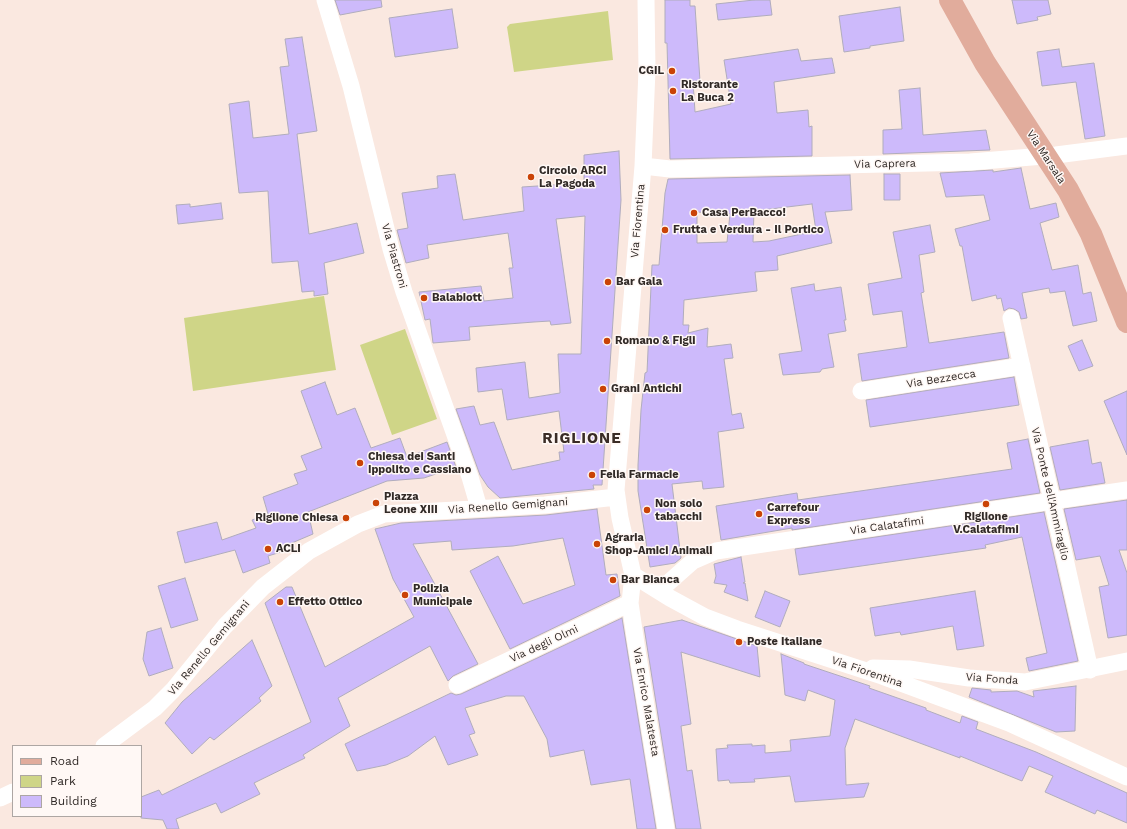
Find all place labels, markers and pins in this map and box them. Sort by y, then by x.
place label: CGIL [638,64,664,78]
marker: CGIL [667,66,677,76]
place label: Ristorante La Buca 2 [681,78,738,104]
marker: Ristorante La Buca 2 [668,86,678,96]
place label: Circolo ARCI La Pagoda [539,164,606,190]
marker: Circolo ARCI La Pagoda [526,172,536,182]
place label: Casa PerBacco! [702,206,786,220]
marker: Casa PerBacco! [689,208,699,218]
place label: Frutta e Verdura - Il Portico [673,223,824,237]
marker: Frutta e Verdura - Il Portico [660,225,670,235]
place label: Bar Gala [616,275,662,289]
marker: Bar Gala [603,277,613,287]
place label: Balabiott [432,291,482,305]
marker: Balabiott [419,293,429,303]
place label: Romano & Figli [615,334,696,348]
marker: Romano & Figli [602,336,612,346]
place label: Grani Antichi [611,382,682,396]
marker: Grani Antichi [598,384,608,394]
place label: Chiesa dei Santi Ippolito e Cassiano [368,450,471,476]
marker: Chiesa dei Santi Ippolito e Cassiano [355,458,365,468]
place label: Felia Farmacie [600,468,679,482]
marker: Felia Farmacie [587,470,597,480]
place label: Piazza Leone XIII [384,490,438,516]
place label: Non solo tabacchi [655,497,702,523]
marker: Piazza Leone XIII [371,498,381,508]
marker: Riglione V.Calatafimi [981,499,991,509]
place label: Carrefour Express [767,501,819,527]
marker: Non solo tabacchi [642,505,652,515]
marker: Carrefour Express [754,509,764,519]
place label: Riglione V.Calatafimi [953,510,1019,536]
place label: Riglione Chiesa [255,511,338,525]
marker: Riglione Chiesa [341,513,351,523]
place label: Agraria Shop-Amici Animali [605,531,713,557]
marker: Agraria Shop-Amici Animali [592,539,602,549]
place label: ACLI [276,542,301,556]
marker: ACLI [263,544,273,554]
place label: Bar Bianca [621,573,679,587]
marker: Bar Bianca [608,575,618,585]
place label: Polizia Municipale [413,582,472,608]
marker: Polizia Municipale [400,590,410,600]
place label: Effetto Ottico [288,595,362,609]
marker: Effetto Ottico [275,597,285,607]
place label: Poste Italiane [747,635,822,649]
marker: Poste Italiane [734,637,744,647]

